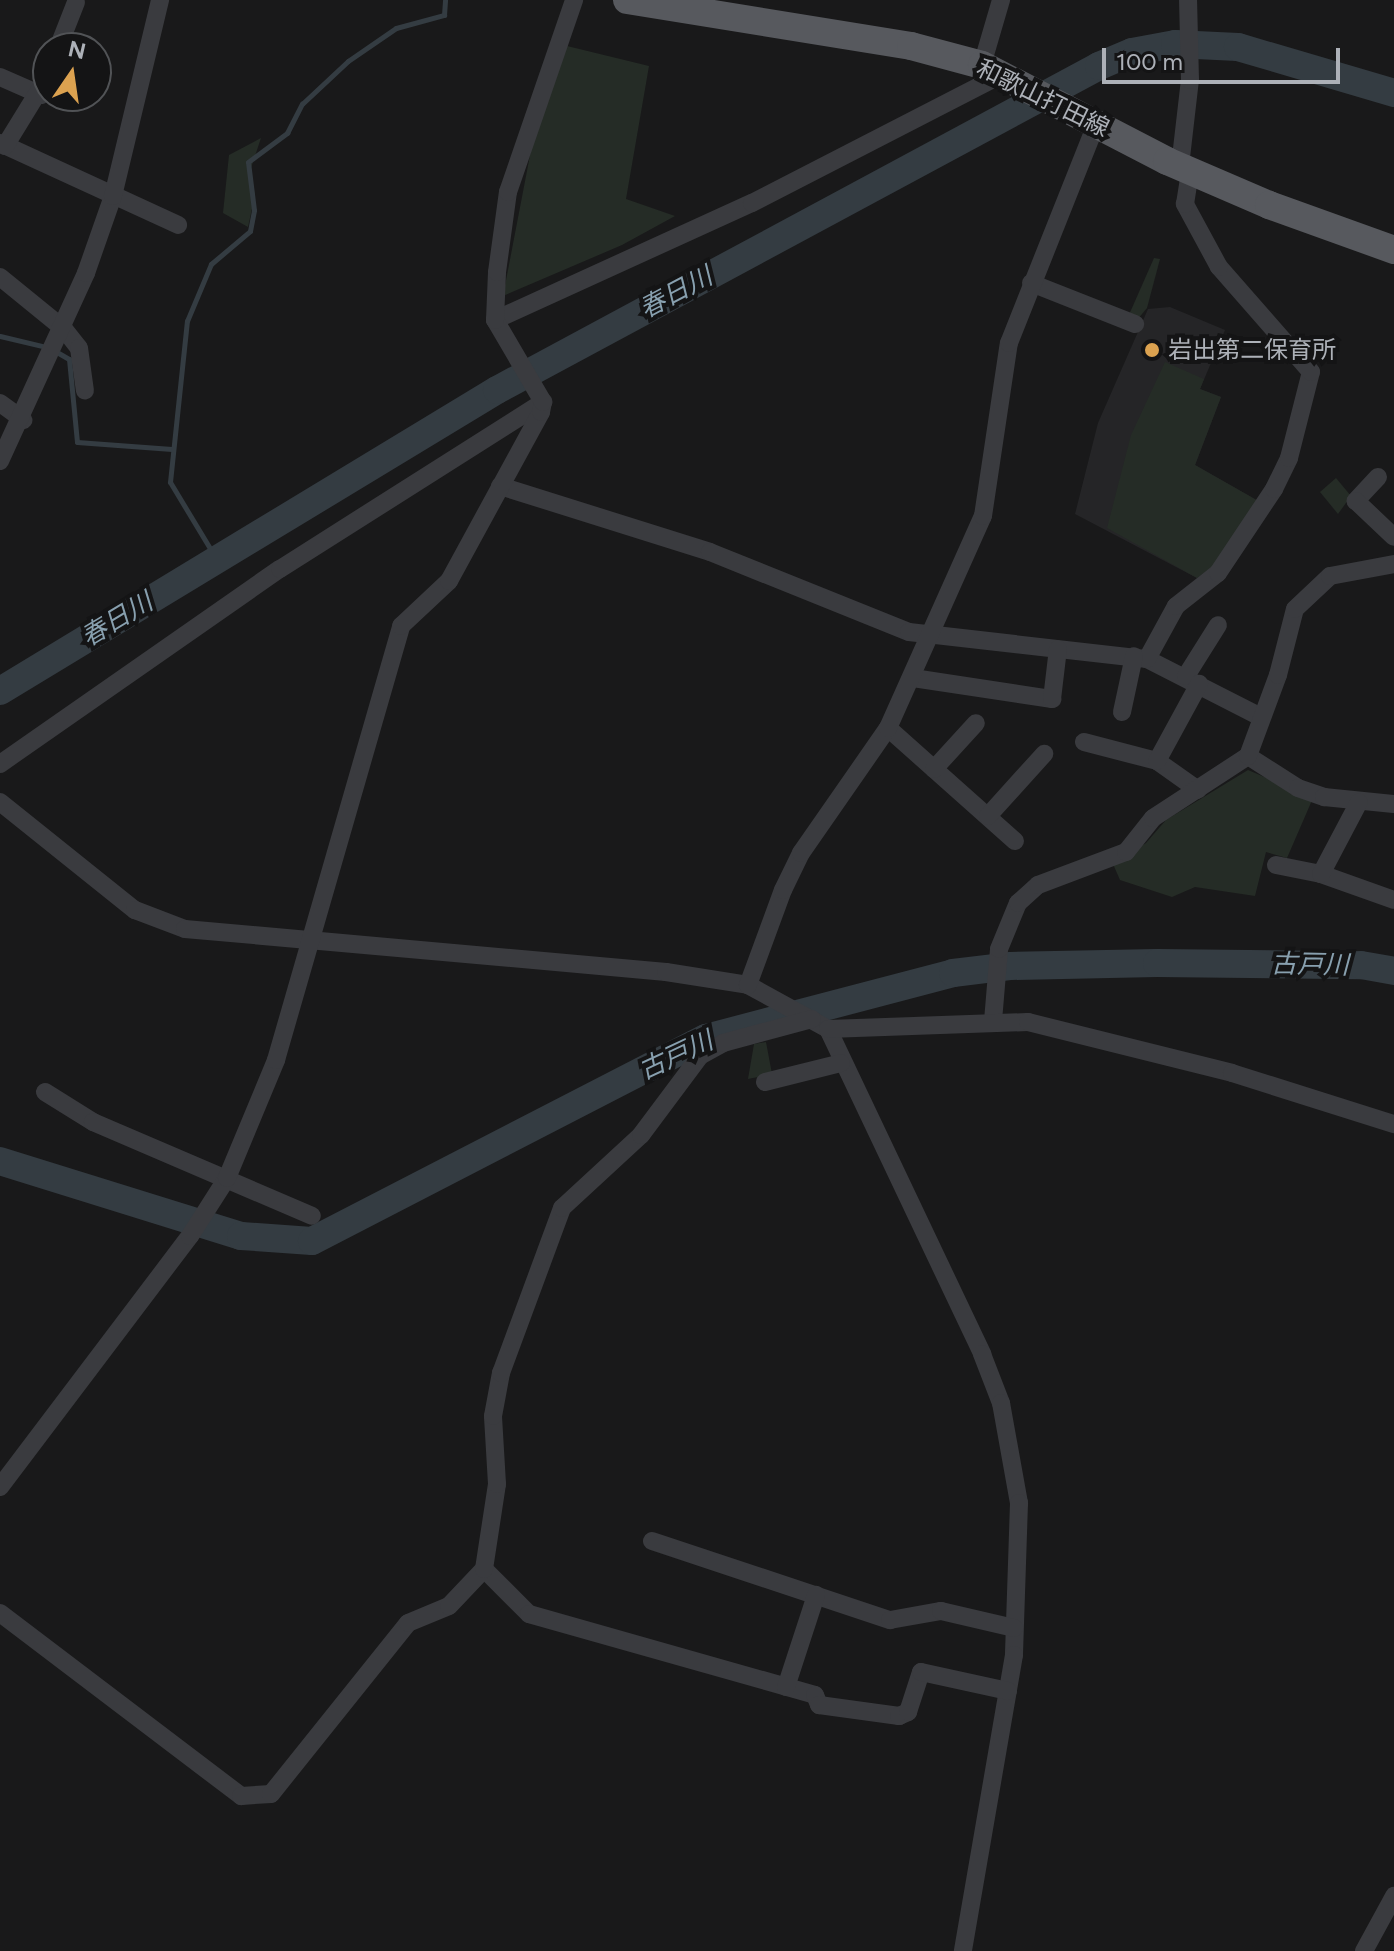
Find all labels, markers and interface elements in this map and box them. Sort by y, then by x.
north arrow [32,32,112,112]
scale bar [1106,32,1344,82]
text: N [66,35,88,65]
text: 100 m [1116,47,1183,76]
street label: 和歌山打田線 [972,53,1114,143]
water label: 春日川 [634,261,718,325]
place label: 岩出第二保育所 [1168,336,1336,364]
marker: 岩出第二保育所 [1143,341,1161,359]
water label: 春日川 [76,587,158,653]
water label: 古戸川 [1271,949,1349,981]
water label: 古戸川 [634,1025,718,1087]

